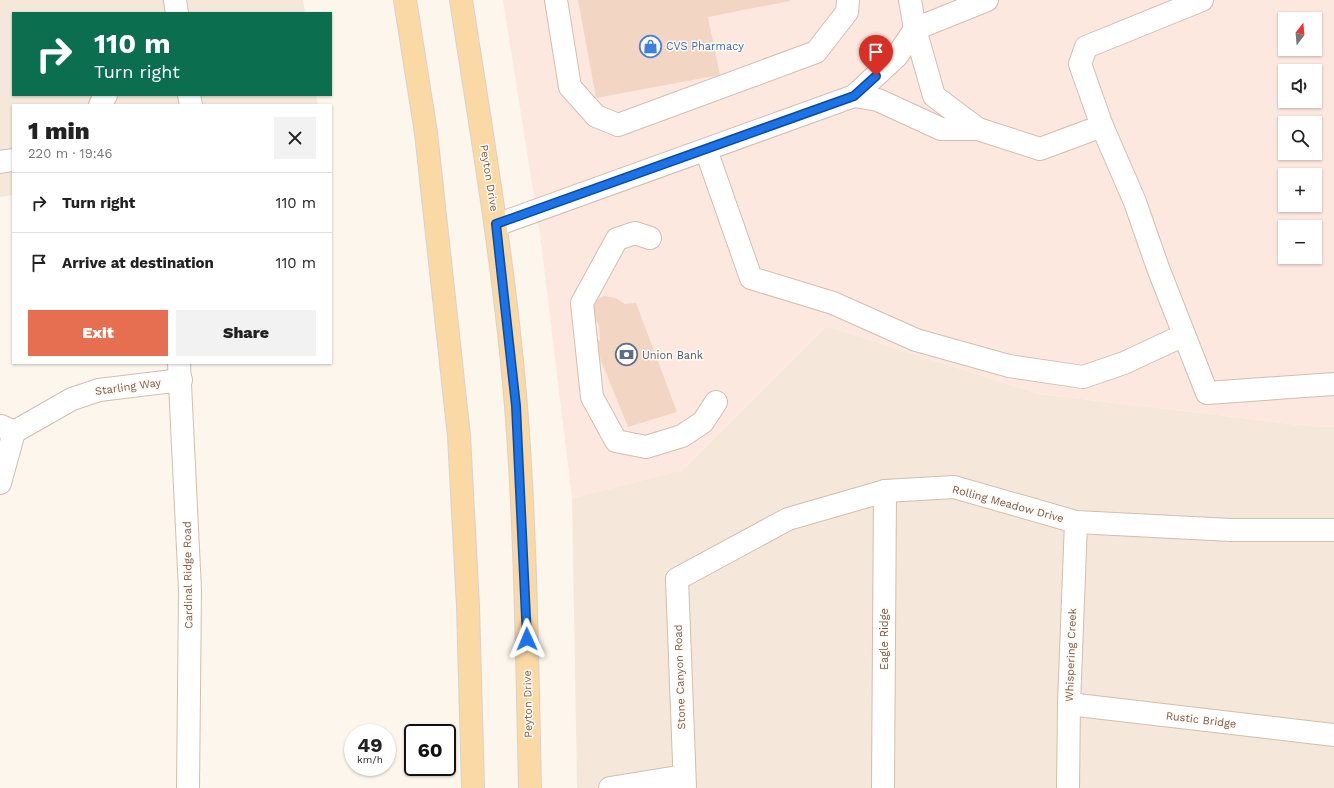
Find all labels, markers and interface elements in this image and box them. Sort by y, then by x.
north arrow [1278,12,1322,56]
map controls [1278,12,1322,264]
text: 110 m [94,27,171,60]
icon: right [28,28,80,80]
shop icon: CVS Pharmacy [637,33,663,59]
pin [859,35,893,76]
place label: CVS Pharmacy [666,40,744,53]
icon: arrive [865,41,887,63]
text: Turn right [94,61,180,82]
button: sound [1278,64,1322,108]
button: search [1278,116,1322,160]
text: 1 min [28,117,90,145]
button: close [274,117,316,159]
street label: Peyton Drive [477,144,501,212]
text: 220 m · 19:46 [28,146,112,161]
button: + [1278,168,1322,212]
icon: right [28,192,50,214]
text: Turn right [62,194,135,212]
text: 110 m [276,194,316,212]
button: − [1278,220,1322,264]
icon: arrive [28,252,50,274]
text: Arrive at destination [62,254,214,272]
text: 110 m [276,254,316,272]
button: Exit [28,310,168,356]
button: Share [176,310,316,356]
bank icon: Union Bank [614,342,640,368]
place label: Union Bank [642,349,703,362]
street label: Starling Way [94,376,162,398]
street label: Rolling Meadow Drive [951,483,1065,525]
street label: Cardinal Ridge Road [181,521,195,629]
street label: Eagle Ridge [878,608,891,670]
street label: Whispering Creek [1063,608,1079,702]
position arrow [506,618,548,660]
street label: Stone Canyon Road [672,624,688,730]
street label: Peyton Drive [521,670,535,738]
street label: Rustic Bridge [1165,709,1237,731]
speed limit sign: 60 [404,724,456,776]
text: 49 [357,733,383,757]
text: km/h [357,754,383,765]

